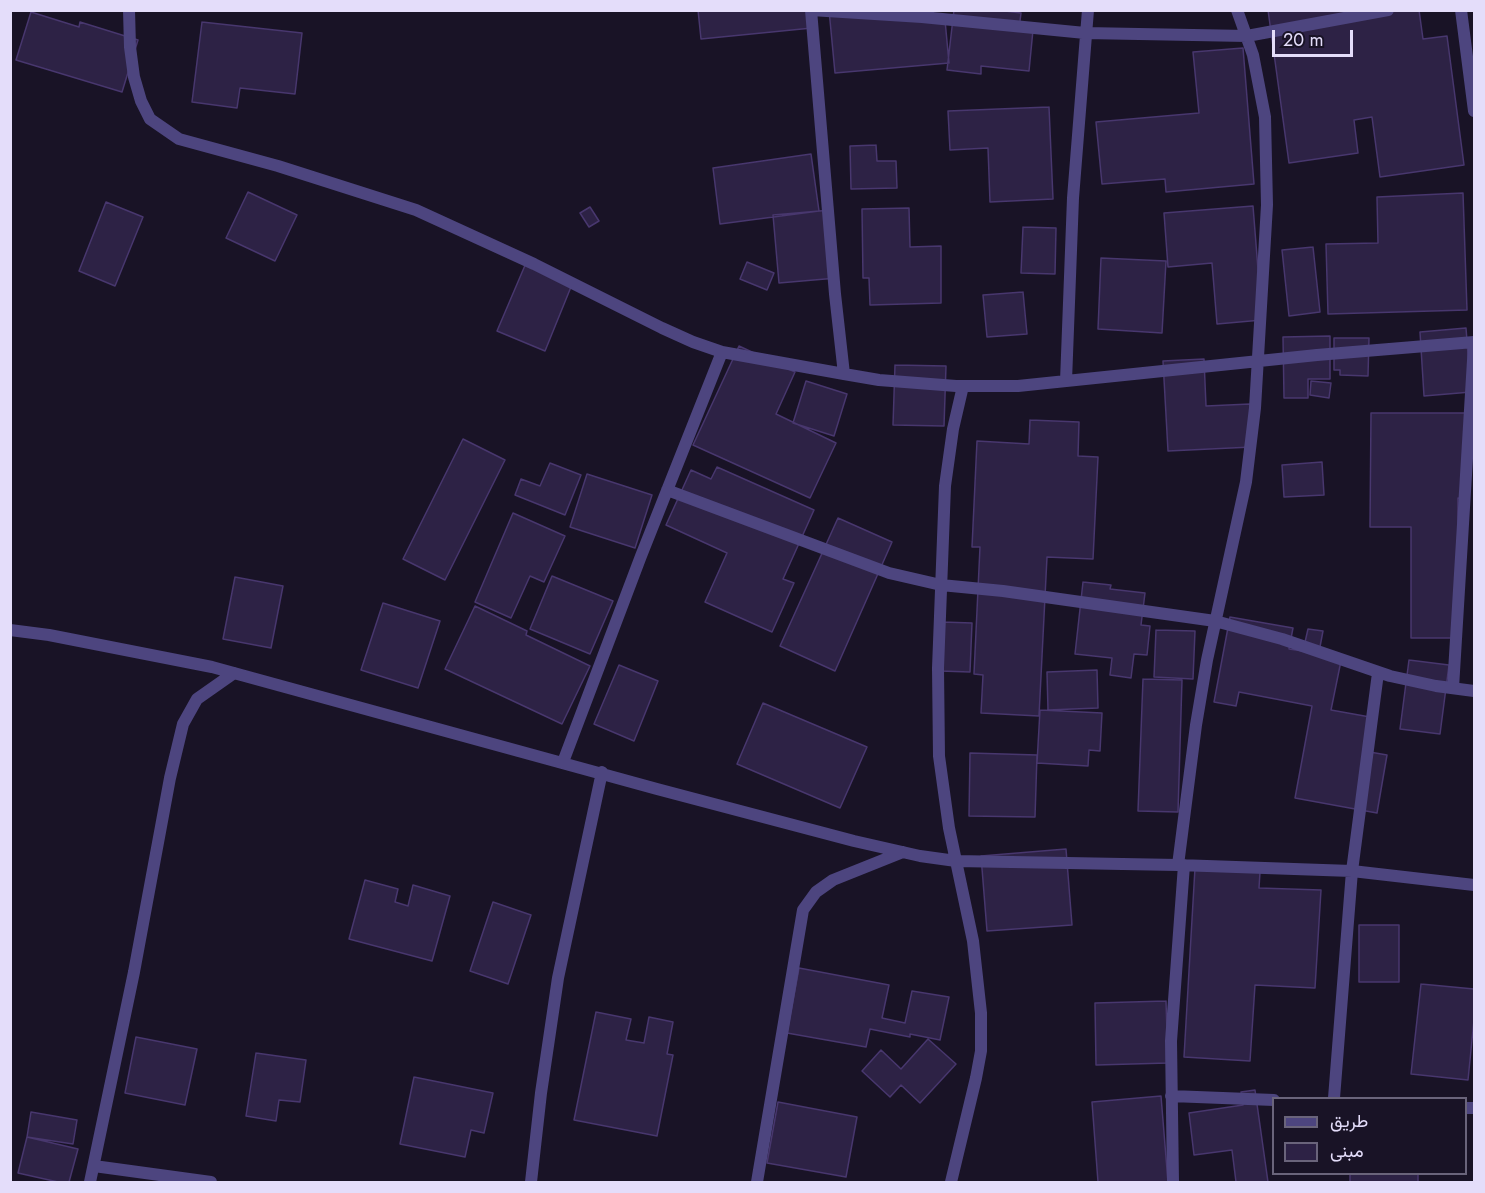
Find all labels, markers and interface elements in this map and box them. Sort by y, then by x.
scale bar [1275,18,1356,56]
text: 20 m [1283,27,1323,53]
legend [1272,1097,1467,1175]
text: طريق [1330,1108,1368,1134]
text: مبنى [1330,1138,1364,1164]

